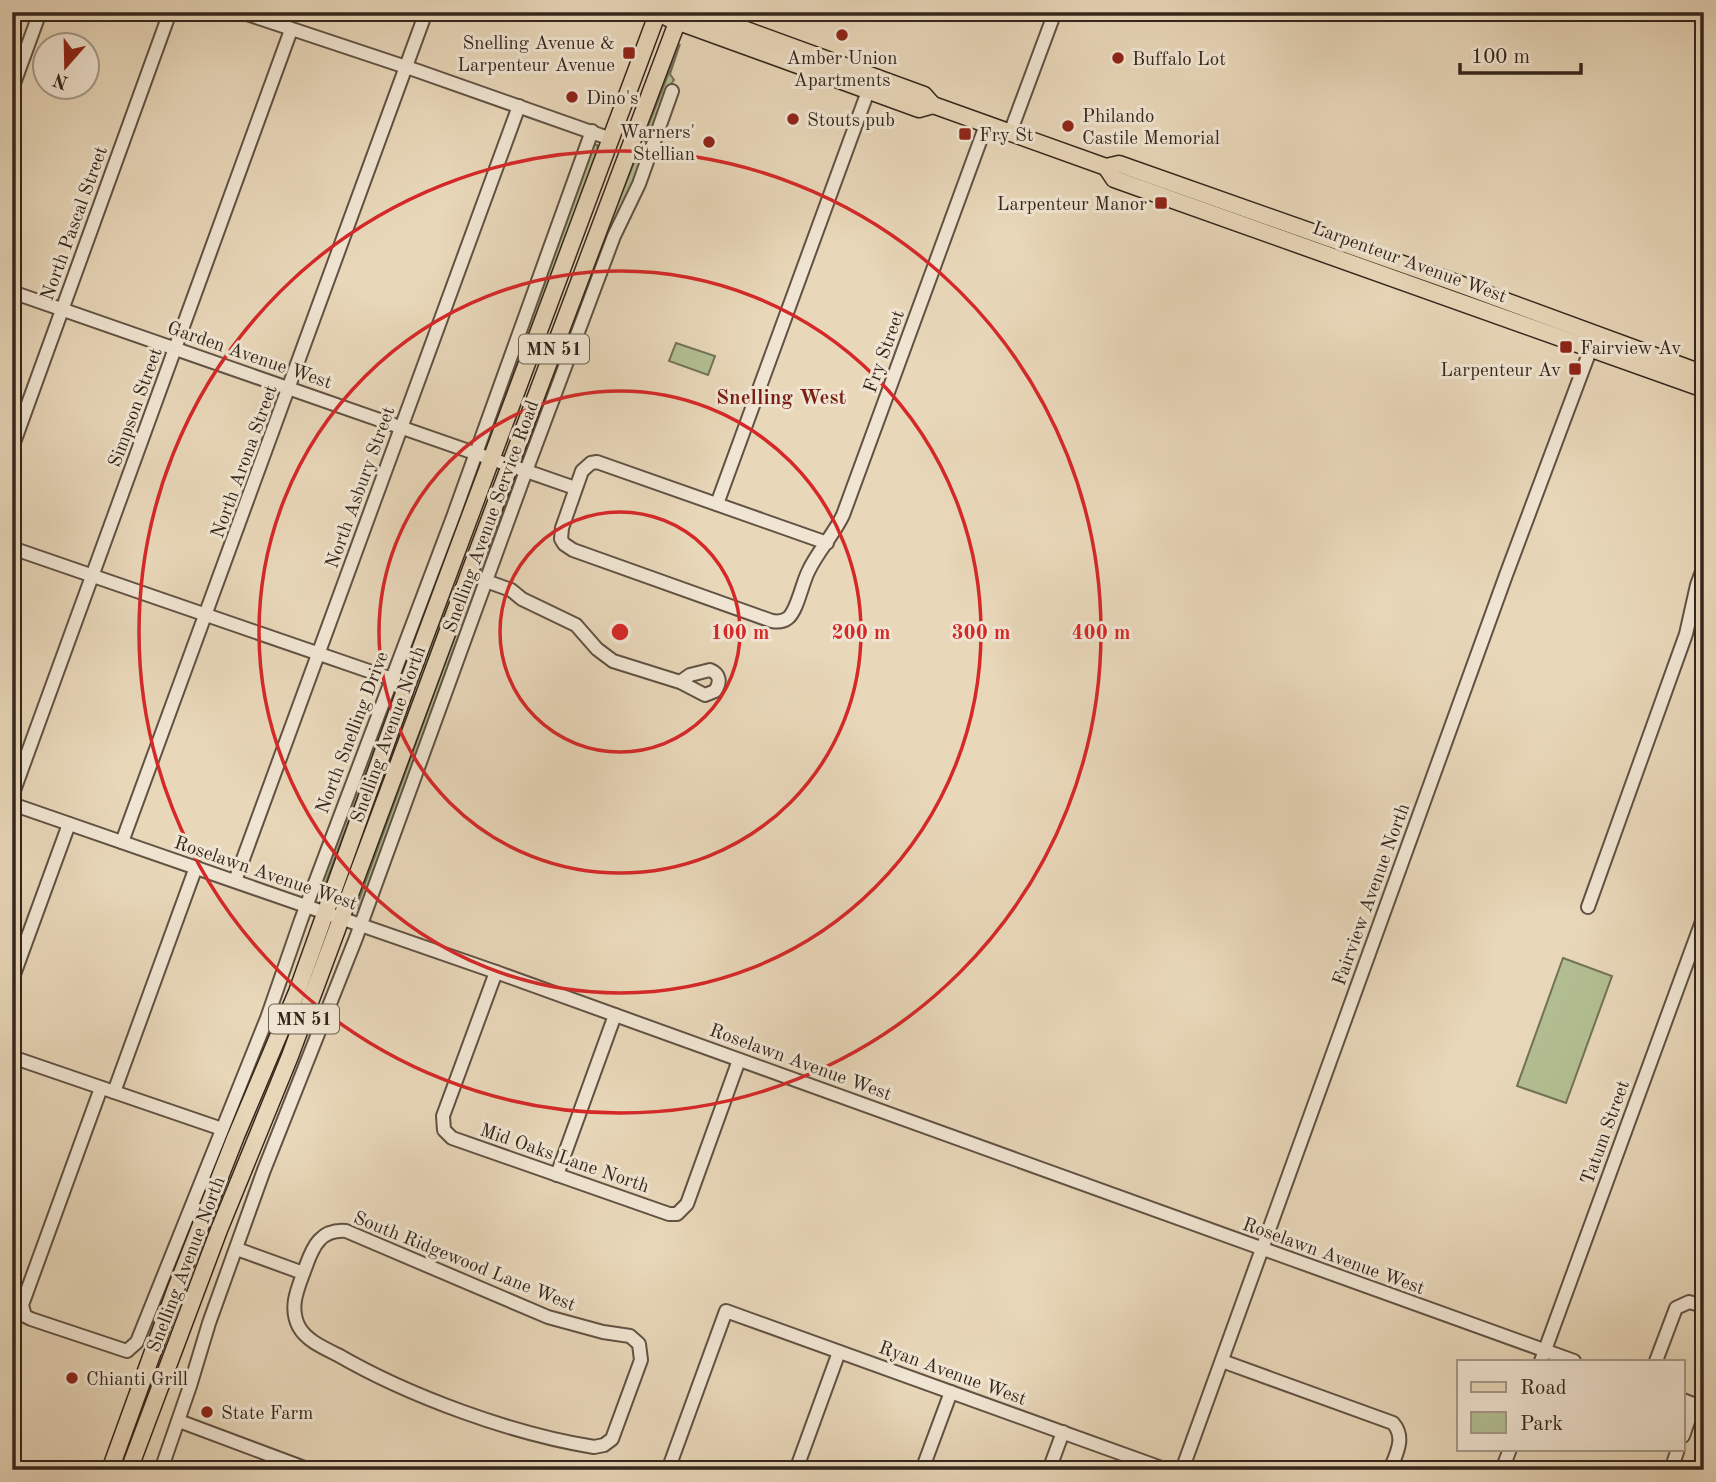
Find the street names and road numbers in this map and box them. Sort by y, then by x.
street label: North Pascal Street [39,144,112,303]
street label: Larpenteur Avenue West [1309,219,1509,307]
street label: Fry Street [862,308,909,396]
street label: Garden Avenue West [164,319,334,393]
road number: MN 51 [519,334,589,363]
street label: Simpson Street [106,346,167,470]
street label: North Arona Street [209,383,282,541]
street label: Snelling Avenue Service Road [441,398,543,636]
street label: North Asbury Street [323,405,399,571]
street label: Snelling Avenue North [349,644,430,826]
street label: North Snelling Drive [314,649,393,817]
street label: Fairview Avenue North [1331,801,1414,989]
street label: Roselawn Avenue West [171,834,359,915]
road number: MN 51 [269,1004,339,1034]
street label: Roselawn Avenue West [707,1022,894,1105]
street label: Tatum Street [1579,1078,1634,1188]
street label: Mid Oaks Lane North [477,1121,651,1197]
street label: Snelling Avenue North [145,1174,230,1355]
street label: South Ridgewood Lane West [350,1209,578,1316]
street label: Roselawn Avenue West [1240,1216,1427,1299]
street label: Ryan Avenue West [876,1339,1029,1410]

